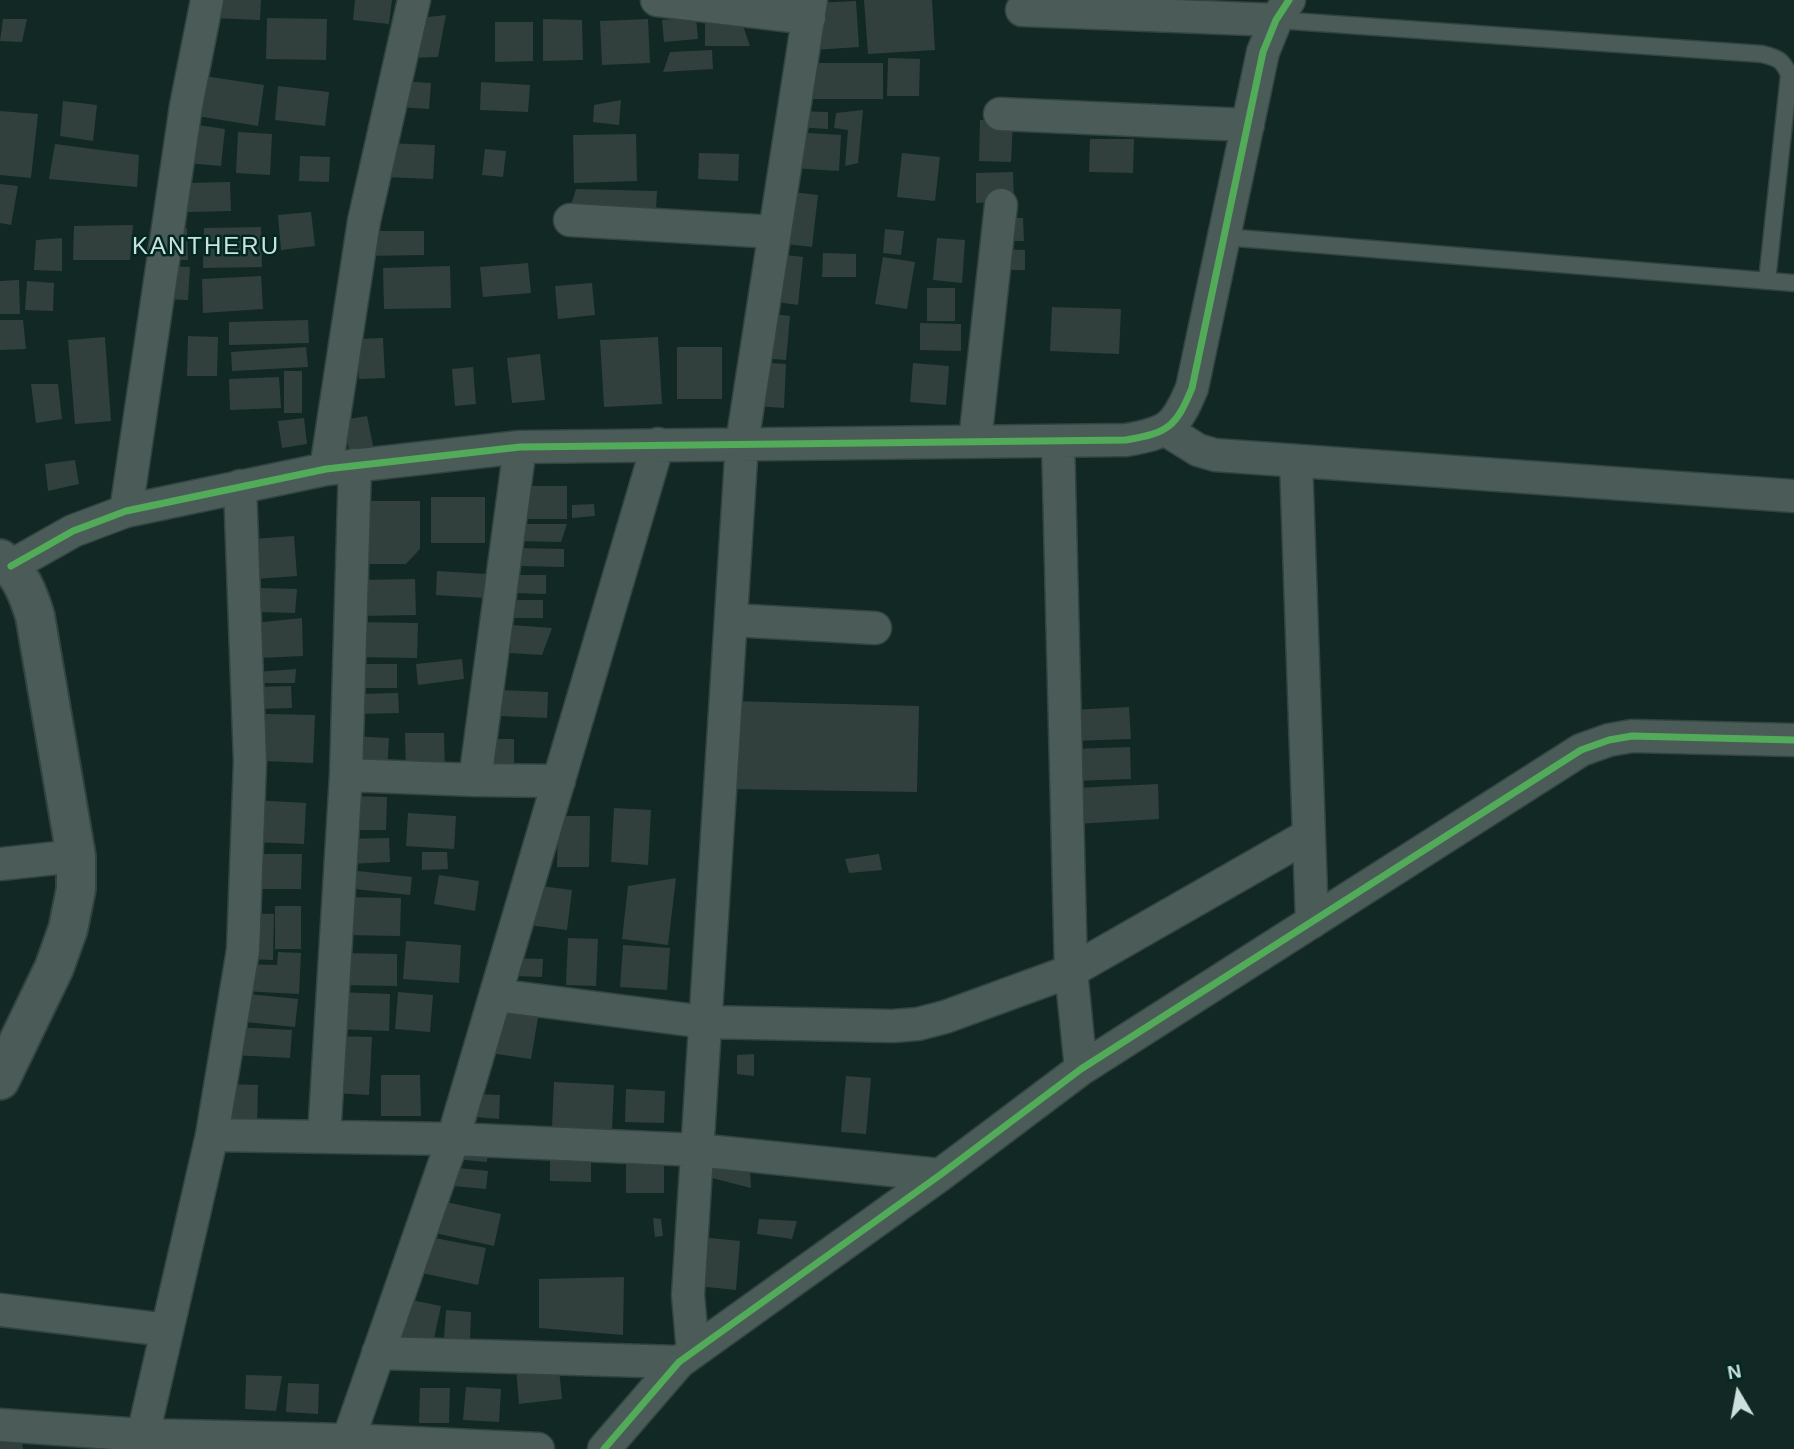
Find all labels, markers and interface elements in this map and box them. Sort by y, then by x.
district label: KANTHERU [133,233,279,261]
north arrow [1703,1358,1773,1428]
text: N [1726,1360,1743,1383]

